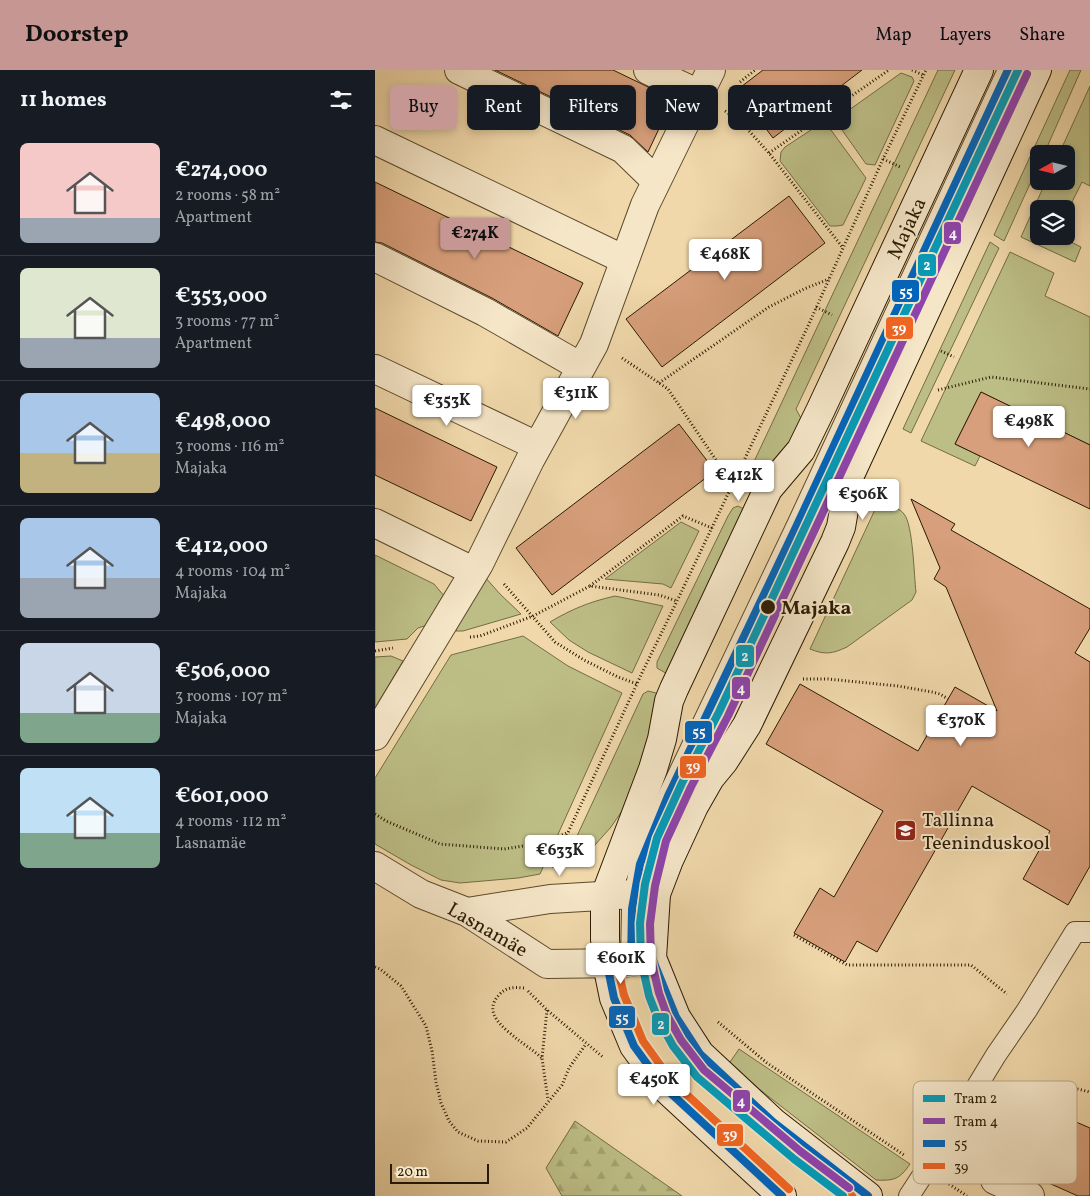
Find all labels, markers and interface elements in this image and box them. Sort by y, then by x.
text: Doorstep [25,18,129,52]
text: Map [875,23,911,48]
text: Layers [939,23,991,48]
text: Share [1019,23,1065,48]
chip: Buy [390,85,457,130]
chip: Rent [467,85,540,130]
chip: Filters [550,85,636,130]
chip: New [646,85,718,130]
chip: Apartment [728,85,851,130]
text: 11 homes [20,86,107,115]
icon: filters [327,86,355,114]
north arrow [1030,145,1075,190]
map controls [1030,145,1075,245]
text: €274,000 [175,156,268,185]
icon: home [60,163,120,223]
text: 2 rooms · 58 m² [175,185,280,207]
street label: Majaka [881,193,934,264]
button: layers [1030,200,1075,245]
text: Apartment [175,207,252,229]
pin: €274K [440,218,510,260]
line badge: 4 [943,221,962,245]
text: €274K [451,223,499,245]
text: 4 [949,225,958,244]
pin: €468K [690,238,760,281]
text: €468K [700,244,750,266]
line badge: 2 [917,253,937,277]
text: 2 [923,257,931,276]
line badge: 55 [891,279,920,303]
text: €353,000 [175,282,267,311]
text: 55 [899,283,913,302]
icon: home [60,288,120,348]
text: 3 rooms · 77 m² [175,311,279,333]
line badge: 39 [885,316,914,340]
text: 39 [892,320,907,339]
text: Apartment [175,333,252,355]
pin: €311K [541,378,611,420]
text: €311K [554,383,598,405]
pin: €353K [412,384,482,427]
text: €353K [423,390,471,412]
pin: €498K [994,406,1064,448]
text: €498,000 [175,407,271,436]
text: €498K [1004,411,1054,433]
icon: home [60,413,120,473]
text: 3 rooms · 116 m² [175,436,284,458]
text: Majaka [175,458,227,480]
pin: €412K [704,460,774,502]
text: €412K [715,465,763,487]
pin: €506K [828,478,898,521]
text: €506K [838,484,888,506]
text: €412,000 [175,532,268,561]
icon: home [60,538,120,598]
text: 4 rooms · 104 m² [175,561,290,583]
text: Majaka [175,583,227,605]
place label: Majaka [781,595,851,623]
marker: Majaka [759,598,777,616]
line badge: 2 [735,644,755,668]
text: 2 [741,648,749,667]
text: €506,000 [175,657,270,686]
icon: home [60,663,120,723]
line badge: 4 [731,676,751,700]
text: 4 [737,680,746,699]
text: 3 rooms · 107 m² [175,686,288,708]
pin: €370K [926,704,996,747]
text: Majaka [175,708,227,730]
text: €370K [937,710,985,732]
line badge: 55 [684,720,713,744]
text: 55 [692,723,706,742]
line badge: 39 [679,755,707,779]
text: 39 [686,758,701,777]
text: €601,000 [175,782,269,811]
icon: home [60,788,120,848]
place label: Tallinna Teeninduskool [922,807,1050,858]
text: 4 rooms · 112 m² [175,811,286,833]
school or university icon: Tallinna Teeninduskool [894,819,918,843]
text: Lasnamäe [175,833,246,855]
pin: €633K [525,834,595,877]
text: €633K [536,840,584,862]
street label: Lasnamäe [442,896,532,965]
pin: €601K [586,942,656,985]
text: €601K [597,948,645,970]
line badge: 55 [608,1005,636,1029]
text: 55 [615,1009,629,1028]
line badge: 2 [651,1012,670,1036]
text: 2 [657,1016,665,1035]
pin: €450K [619,1064,689,1106]
text: €450K [629,1069,679,1091]
legend [913,1081,1077,1184]
line badge: 4 [732,1089,751,1113]
text: Tram 2 [954,1090,997,1109]
text: 4 [737,1093,746,1112]
text: Tram 4 [954,1113,998,1132]
line badge: 39 [716,1123,744,1147]
text: 39 [723,1126,738,1145]
text: 55 [954,1135,967,1154]
text: 39 [954,1158,968,1177]
scale bar [390,1161,489,1184]
text: 20 m [397,1163,428,1182]

